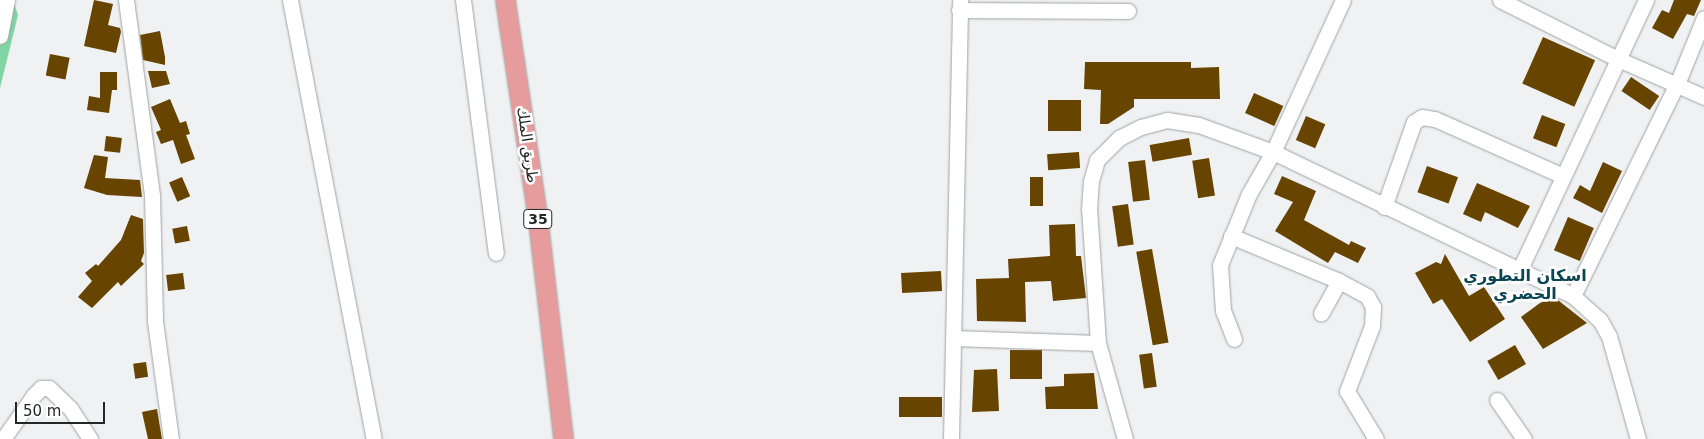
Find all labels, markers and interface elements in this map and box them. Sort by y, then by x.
street label: طريق الملك [513,106,541,184]
road number: 35 [523,208,553,230]
district label: اسكان التطوري الحضري [1463,266,1587,304]
scale bar [18,392,108,424]
text: 50 m [23,402,61,420]

